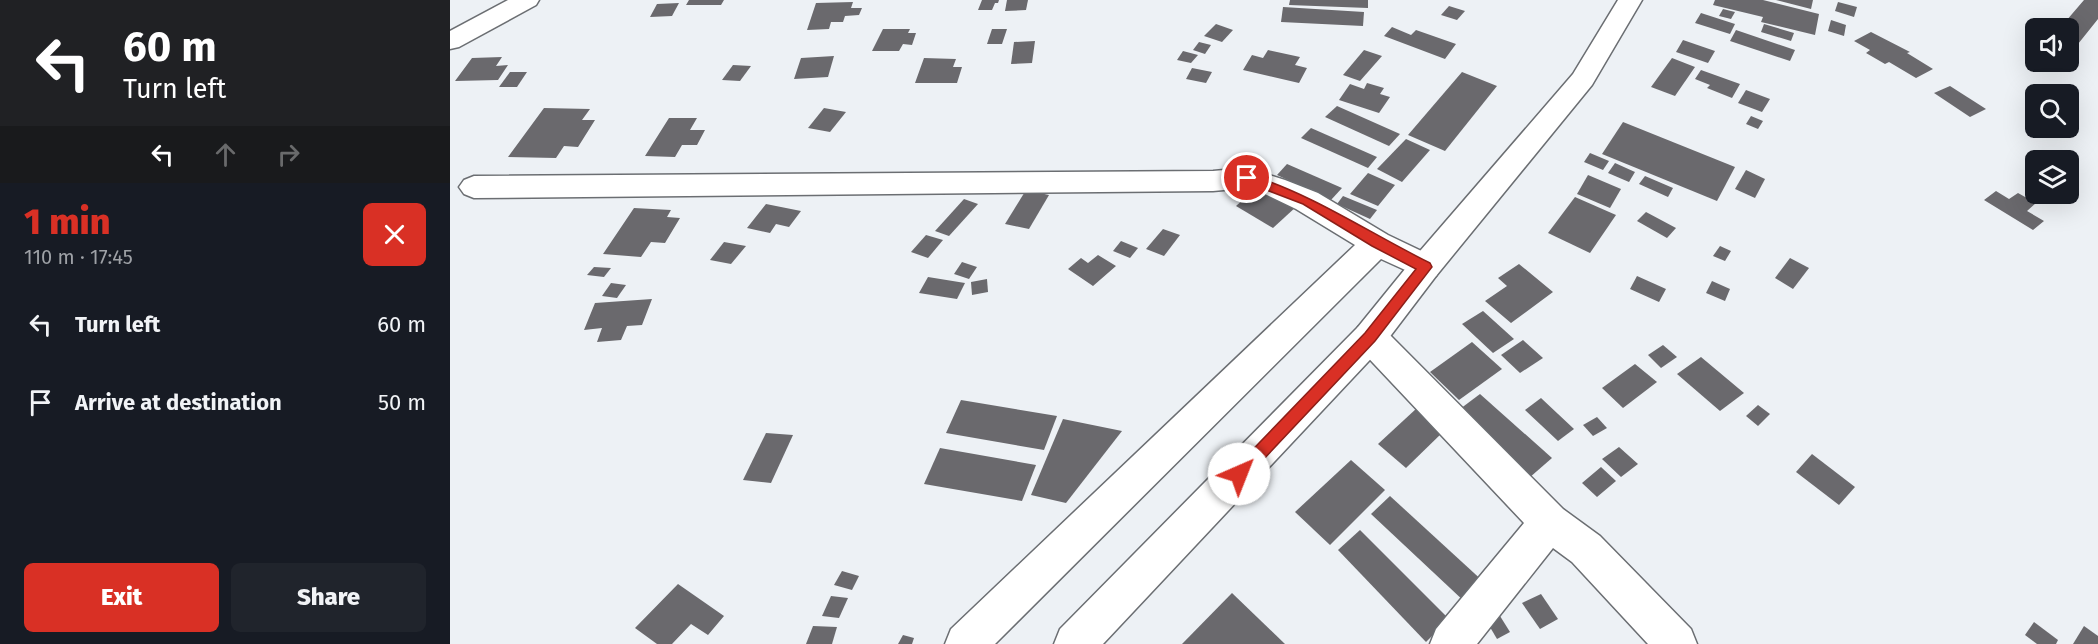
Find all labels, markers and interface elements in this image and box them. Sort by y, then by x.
map controls [2025,18,2079,204]
button: sound [2025,18,2079,72]
text: 60 m [123,22,217,72]
icon: left [24,24,102,102]
text: Turn left [123,73,226,105]
button: search [2025,84,2079,138]
icon: left [146,138,179,171]
icon: ahead [209,138,242,171]
icon: right [272,138,305,171]
button: layers [2025,150,2079,204]
pin [1221,152,1272,203]
icon: arrive [1230,161,1263,194]
text: 1 min [24,200,110,244]
button: close [363,203,426,266]
text: 110 m · 17:45 [24,245,133,269]
icon: left [24,308,57,341]
text: Turn left [75,311,160,338]
text: 60 m [377,311,426,338]
icon: arrive [24,386,57,419]
text: Arrive at destination [75,389,282,416]
text: 50 m [378,389,426,416]
position arrow [1207,442,1271,506]
button: Exit [24,563,219,632]
button: Share [231,563,426,632]

